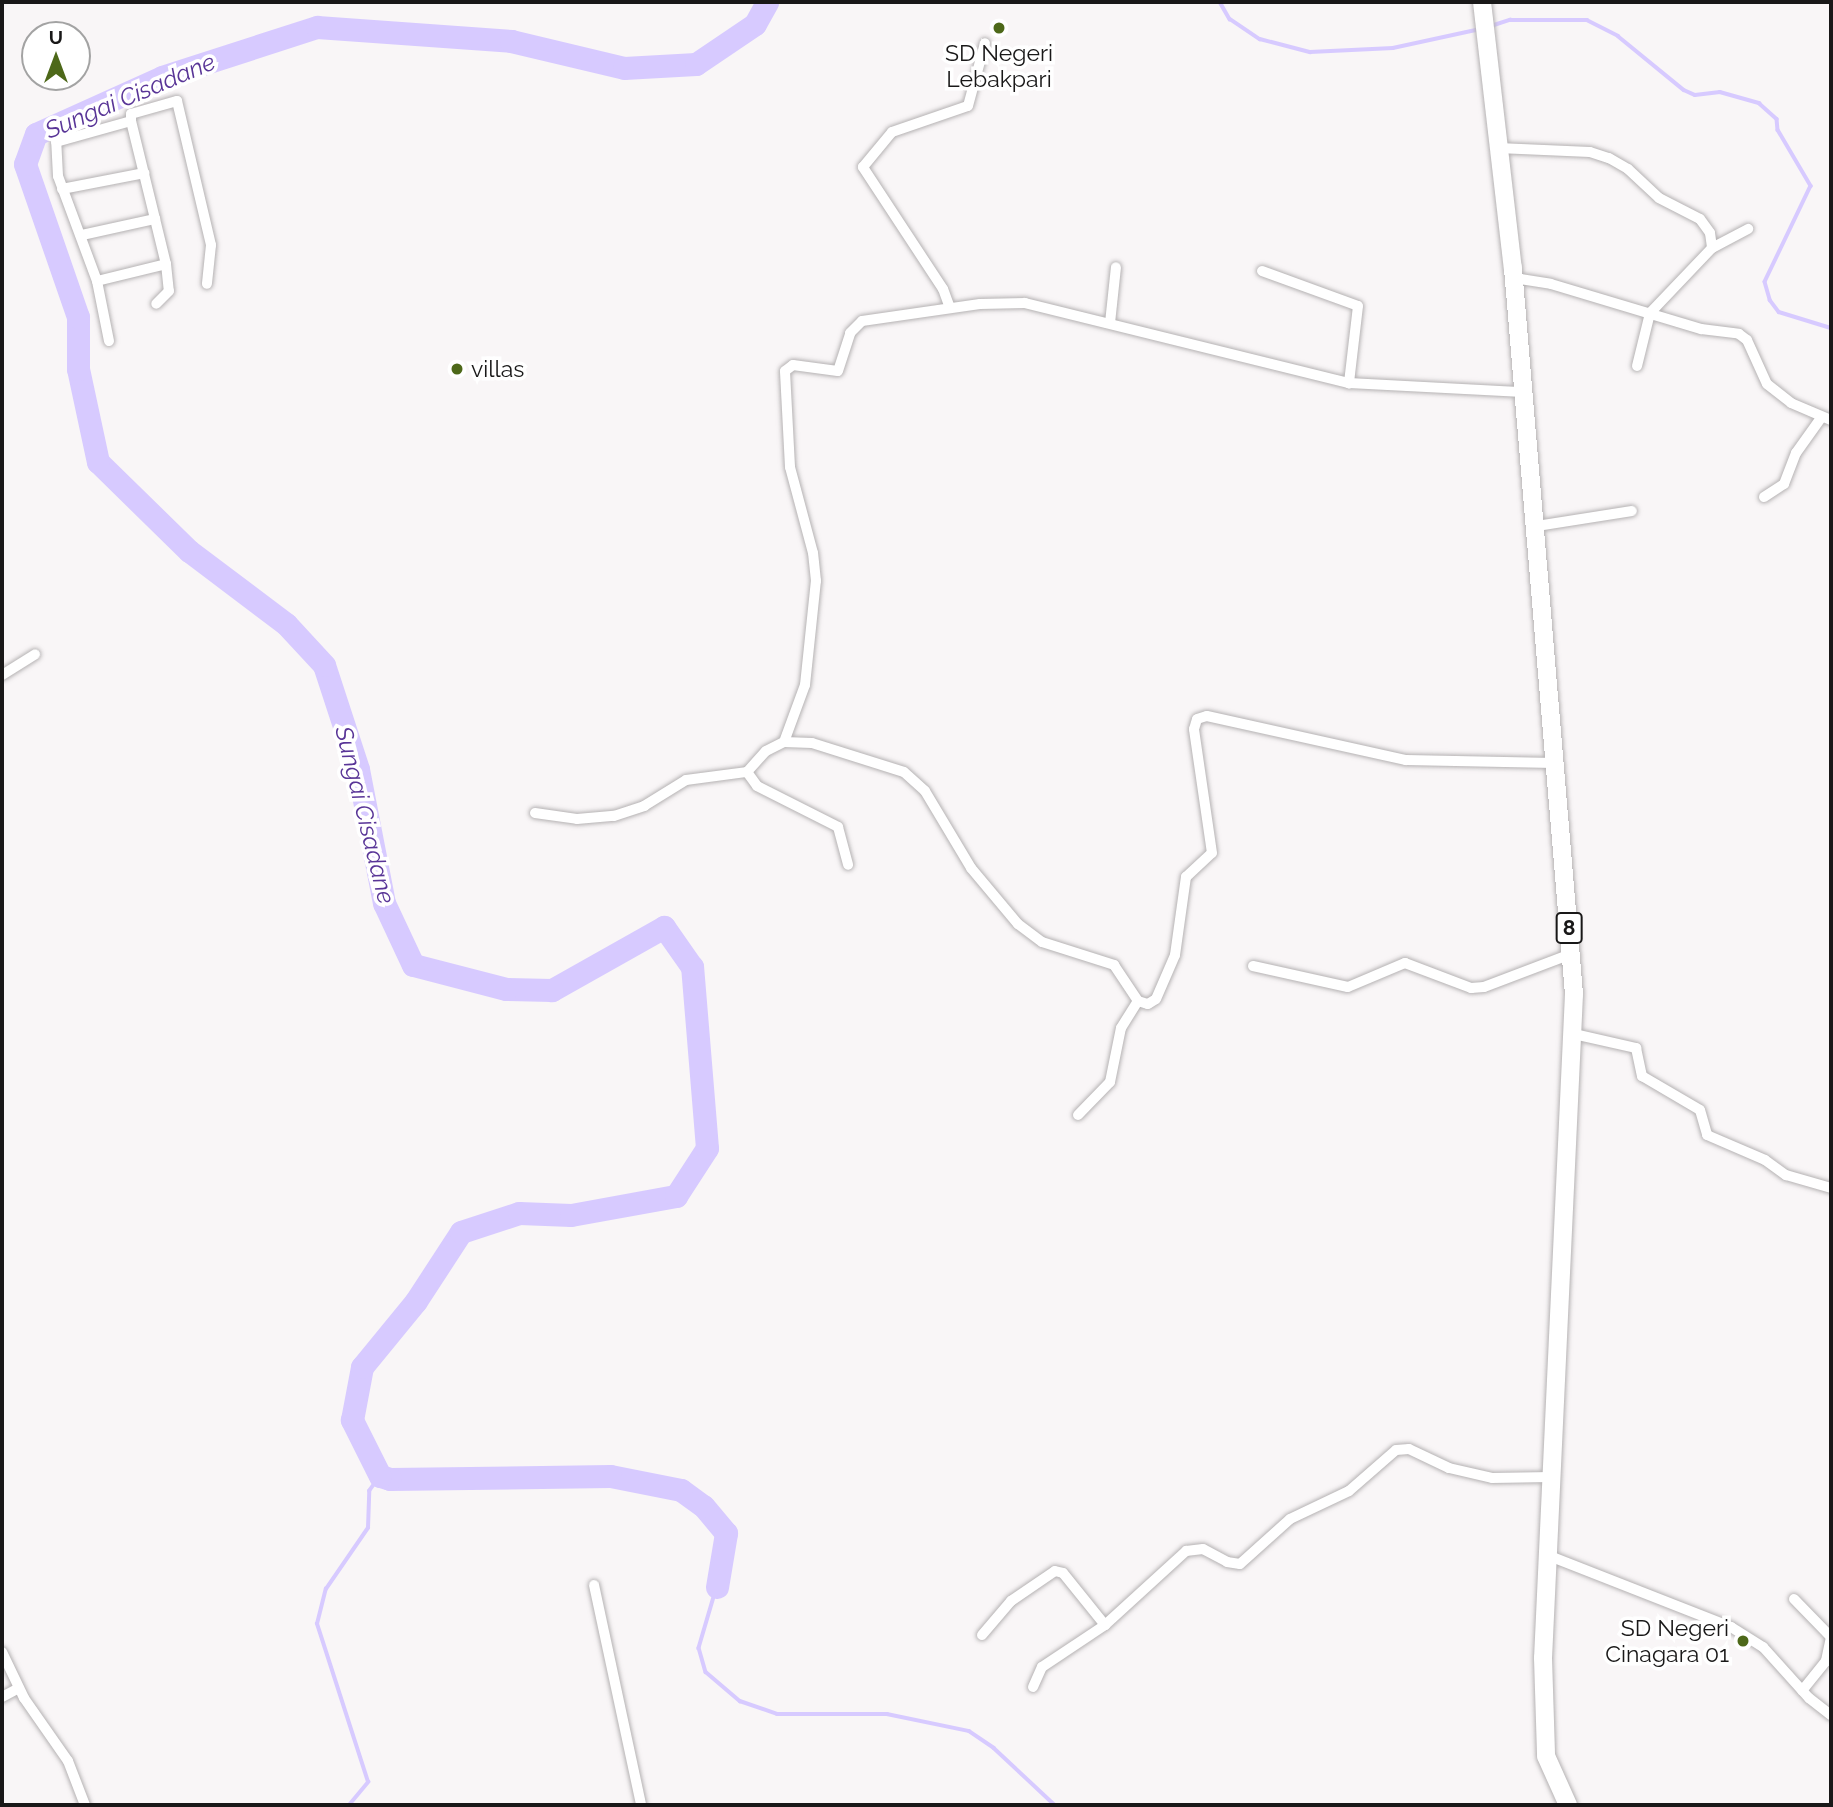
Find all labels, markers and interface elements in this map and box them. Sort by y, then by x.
marker: SD Negeri Lebakpari [991,20,1007,36]
north arrow [21,21,91,91]
text: U [49,26,63,48]
place label: SD Negeri Lebakpari [945,39,1053,93]
water label: Sungai Cisadane [41,47,219,145]
place label: villas [471,355,524,383]
marker: villas [449,361,465,377]
water label: Sungai Cisadane [329,723,401,907]
road number: 8 [1555,911,1583,946]
place label: SD Negeri Cinagara 01 [1605,1614,1729,1668]
marker: SD Negeri Cinagara 01 [1735,1633,1751,1649]

